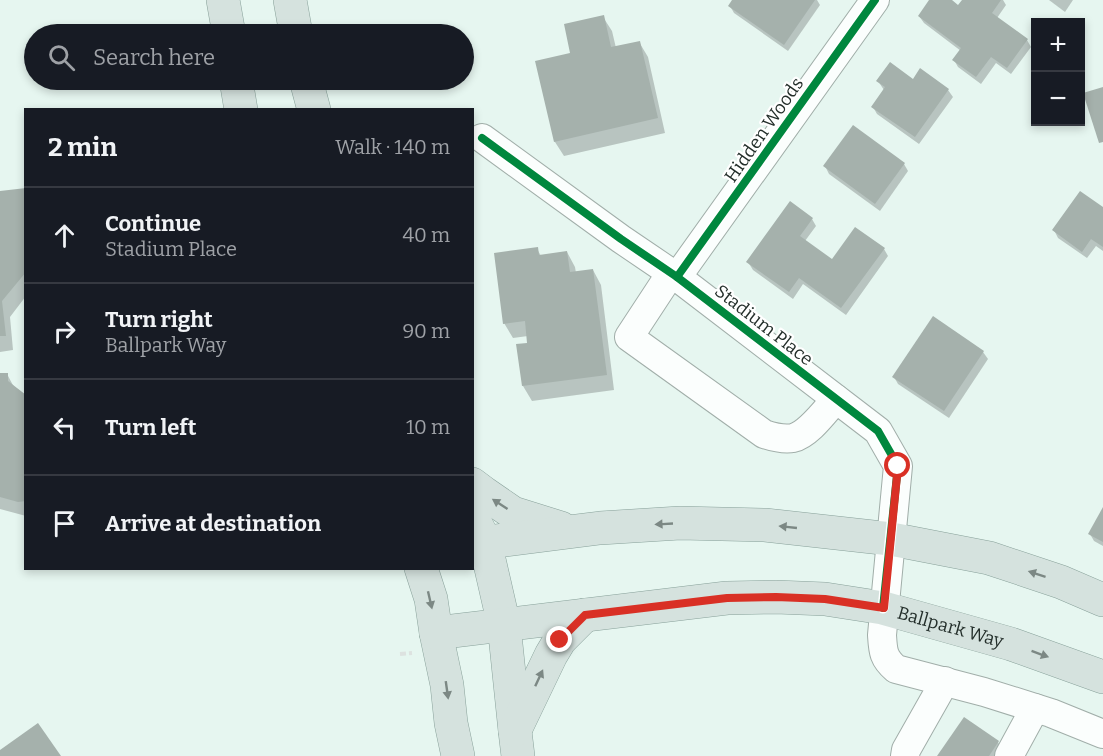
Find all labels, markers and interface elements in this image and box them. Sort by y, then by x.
map controls [1031,18,1085,126]
button: + [1031,18,1085,72]
search box [24,24,474,90]
icon: search [45,41,78,74]
text: Search here [93,44,215,71]
button: − [1031,72,1085,126]
street label: Hidden Woods [720,73,808,187]
text: 2 min [48,132,117,163]
text: Walk · 140 m [335,135,450,159]
text: Continue [105,210,201,237]
icon: ahead [48,219,81,252]
text: 40 m [402,223,450,247]
text: Stadium Place [105,237,237,261]
street label: Stadium Place [710,280,818,370]
text: Turn right [105,306,213,333]
icon: right [48,315,81,348]
text: 90 m [402,319,450,343]
text: Ballpark Way [105,333,226,357]
icon: left [48,411,81,444]
text: Turn left [105,414,197,441]
text: 10 m [406,415,450,439]
route start [884,452,910,478]
one-way arrow [492,499,508,510]
icon: arrive [48,507,81,540]
text: Arrive at destination [105,510,321,537]
one-way arrow [655,519,674,529]
one-way arrow [778,523,797,532]
one-way arrow [1028,569,1046,579]
one-way arrow [426,591,435,610]
street label: Ballpark Way [895,602,1007,653]
route end [546,626,572,652]
one-way arrow [1031,650,1049,660]
one-way arrow [534,670,543,687]
one-way arrow [443,681,452,700]

